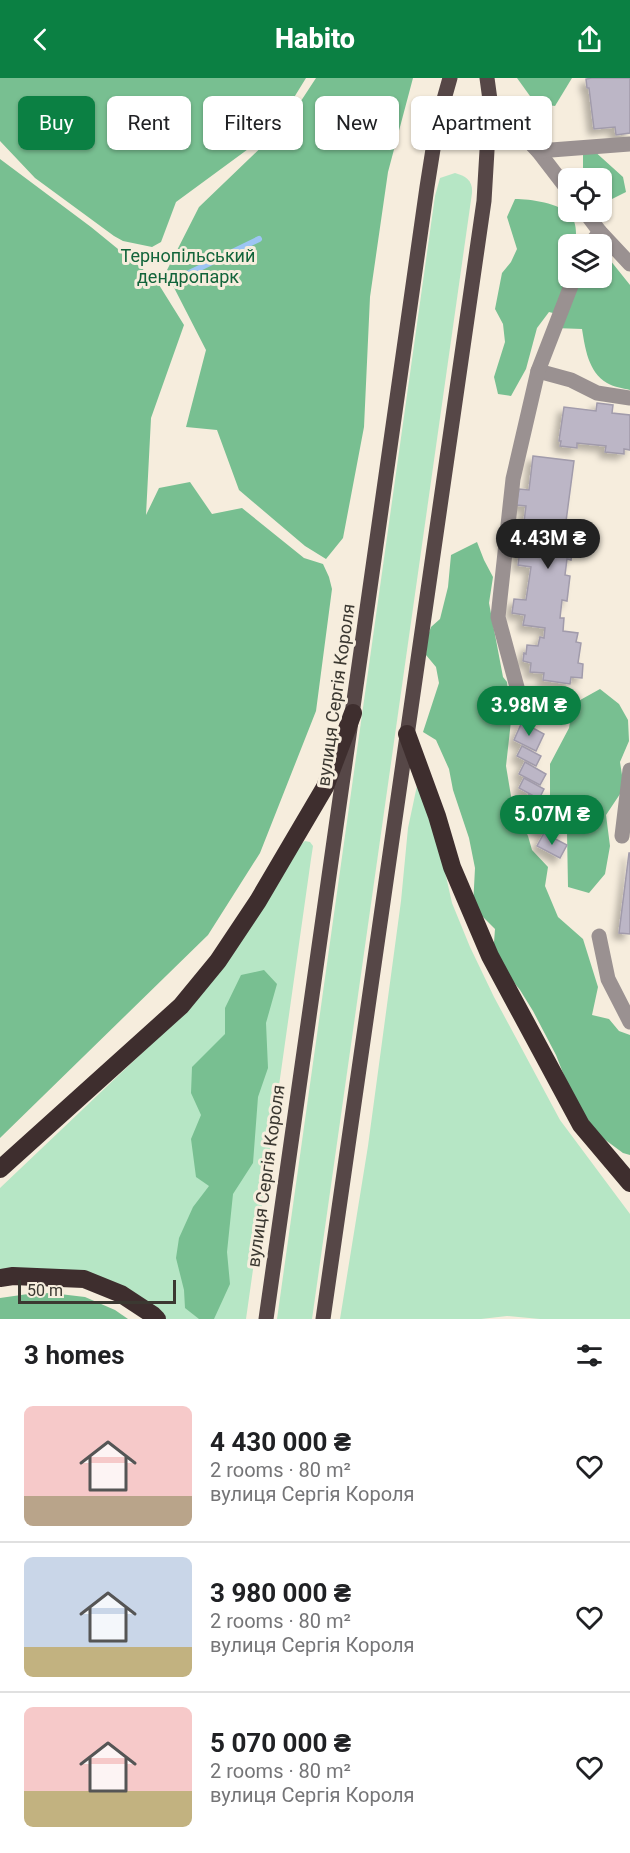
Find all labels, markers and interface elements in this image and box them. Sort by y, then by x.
icon: back [24,23,57,56]
text: Habito [275,23,355,55]
icon: share [573,23,606,56]
chip: Buy [18,96,95,150]
chip: Rent [107,96,191,150]
chip: Filters [203,96,303,150]
chip: New [315,96,399,150]
chip: Apartment [411,96,552,150]
map controls [558,168,612,288]
button: locate [558,168,612,222]
button: layers [558,234,612,288]
park label: Тернопільський дендропарк [121,245,255,287]
pin: 4.43M ₴ [493,519,603,570]
text: 4.43M ₴ [510,526,586,550]
street label: вулиця Сергія Короля [312,602,359,788]
pin: 3.98M ₴ [474,686,584,737]
text: 3.98M ₴ [491,693,567,717]
pin: 5.07M ₴ [497,795,607,846]
text: 5.07M ₴ [514,802,590,826]
street label: вулиця Сергія Короля [242,1083,289,1269]
scale bar [18,1277,176,1304]
text: 50 m [27,1281,63,1300]
icon: filters [573,1339,606,1372]
text: 3 homes [24,1340,125,1370]
text: 4 430 000 ₴ [210,1427,351,1457]
icon: home [72,1430,144,1502]
icon: heart [573,1450,606,1483]
text: 2 rooms · 80 m² [210,1458,351,1482]
text: вулиця Сергія Короля [210,1482,414,1506]
text: 3 980 000 ₴ [210,1578,351,1608]
icon: home [72,1581,144,1653]
icon: heart [573,1601,606,1634]
text: 2 rooms · 80 m² [210,1609,351,1633]
text: вулиця Сергія Короля [210,1633,414,1657]
text: 5 070 000 ₴ [210,1728,351,1758]
icon: home [72,1731,144,1803]
icon: heart [573,1751,606,1784]
text: 2 rooms · 80 m² [210,1759,351,1783]
text: вулиця Сергія Короля [210,1783,414,1807]

